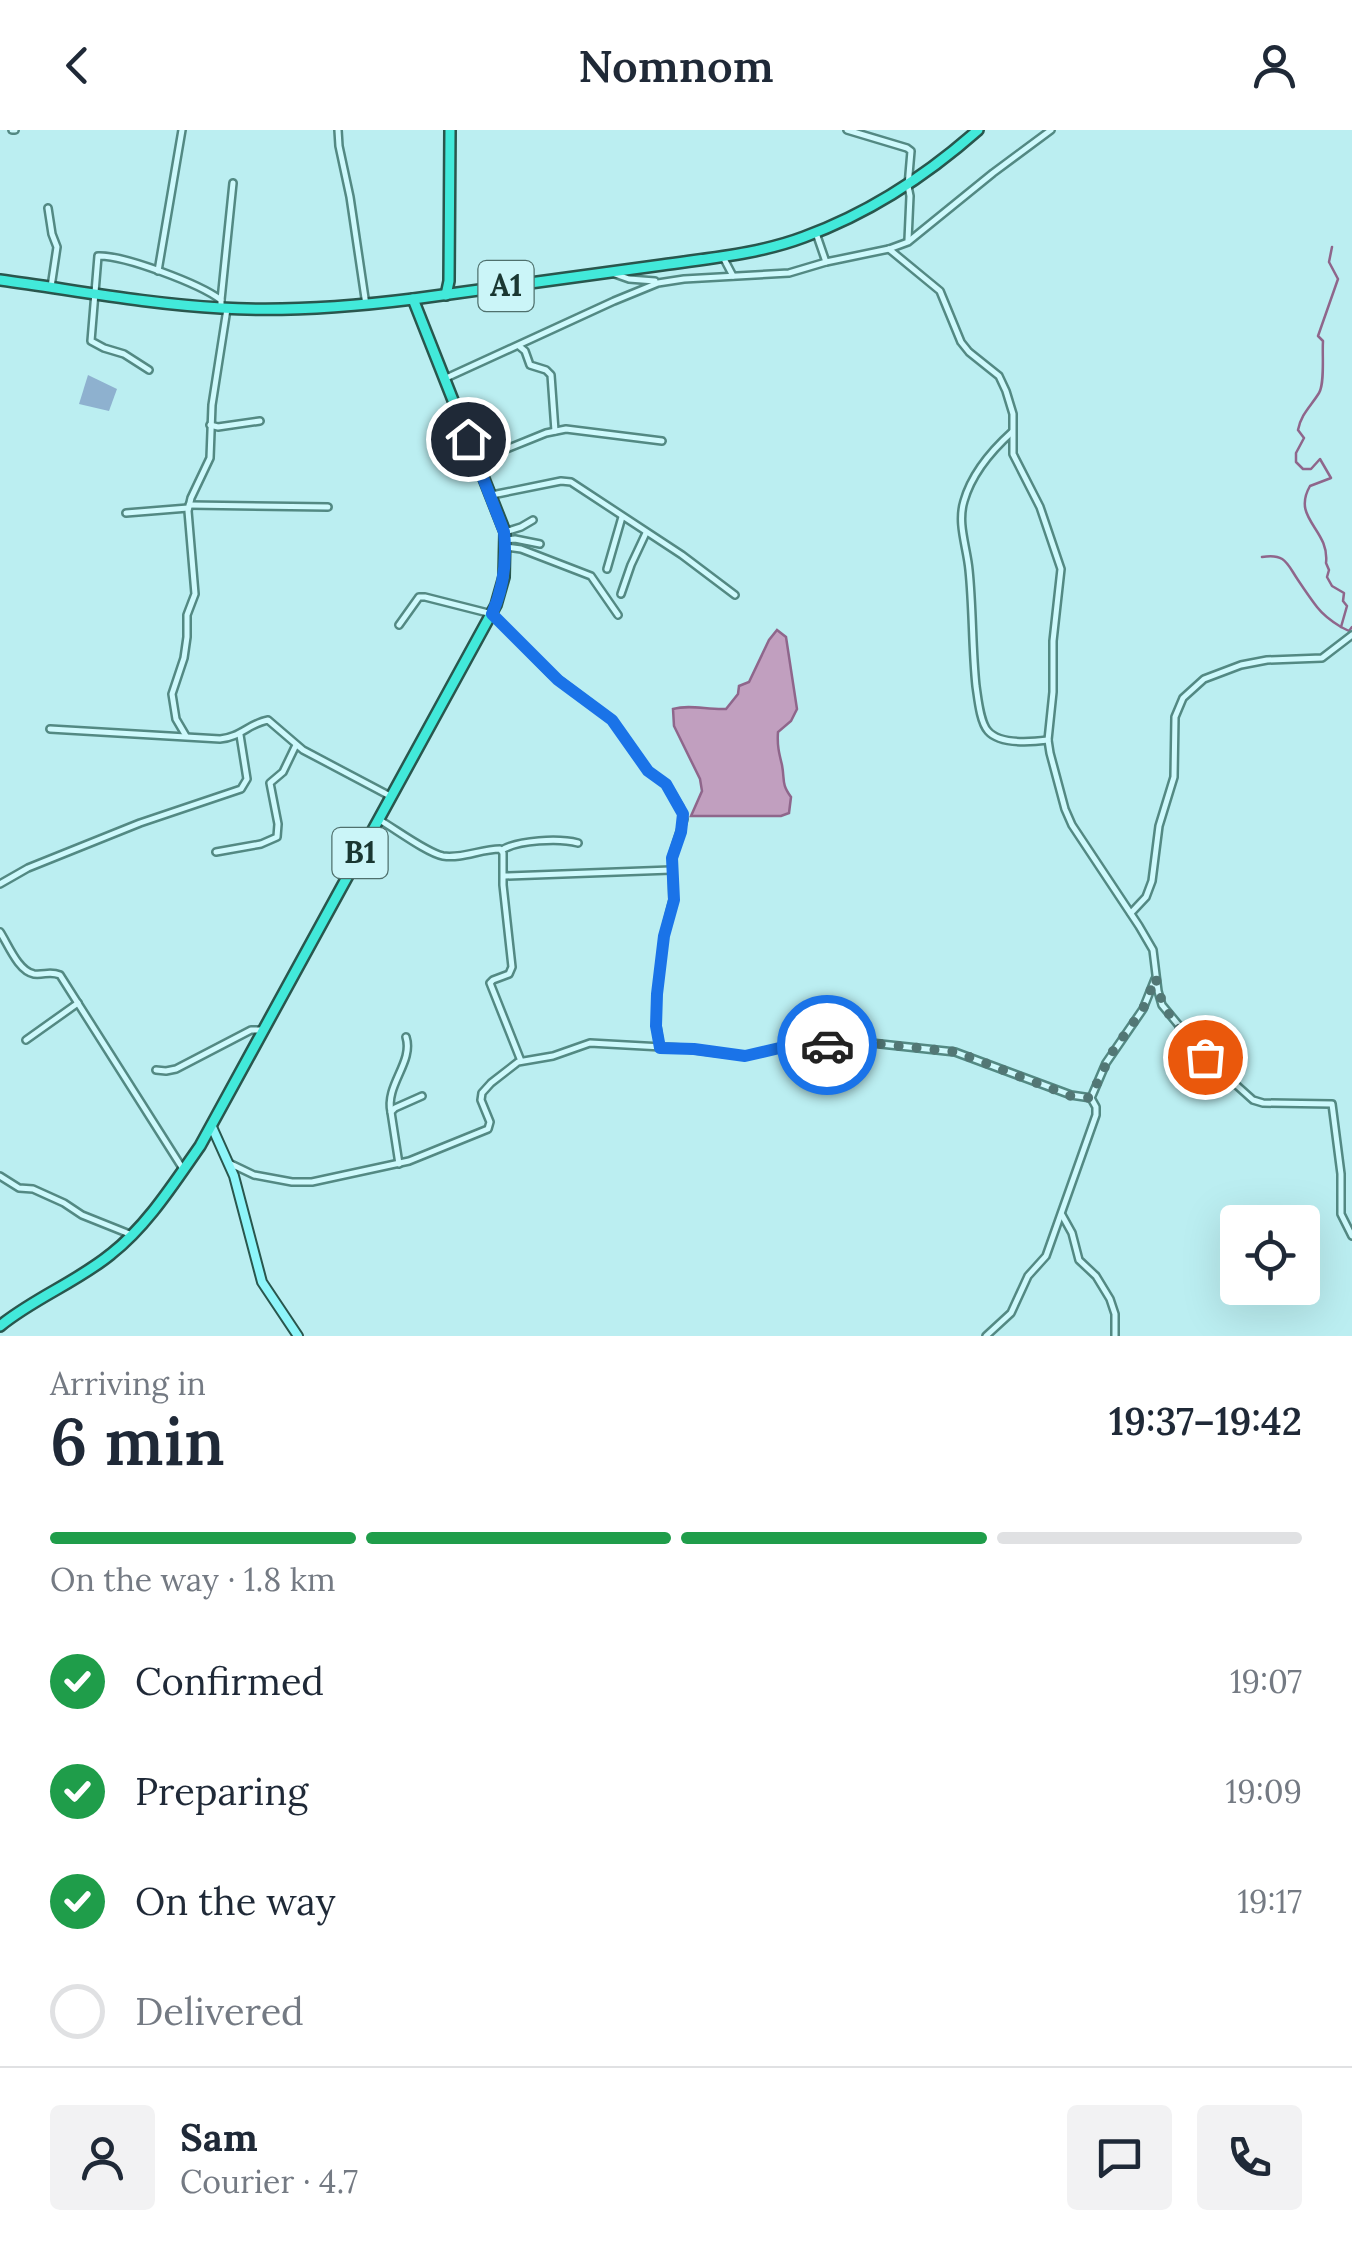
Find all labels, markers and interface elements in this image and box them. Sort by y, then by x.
text: Nomnom [578,37,774,94]
icon: back [50,38,105,93]
icon: person [1247,38,1302,93]
road number: A1 [478,261,534,311]
pin [426,397,511,482]
icon: home [441,412,496,467]
road number: B1 [332,828,388,878]
courier [777,995,877,1095]
pin [1163,1015,1248,1100]
icon: car [800,1018,855,1073]
icon: bag [1178,1030,1233,1085]
map controls [1220,1205,1320,1305]
button: locate [1220,1205,1320,1305]
text: Arriving in [50,1363,206,1404]
text: 19:37–19:42 [1109,1397,1302,1445]
text: 6 min [50,1400,225,1483]
text: On the way · 1.8 km [50,1559,336,1600]
icon: check [50,1654,105,1709]
text: Confirmed [135,1657,324,1705]
text: 19:07 [1230,1661,1302,1702]
icon: check [50,1764,105,1819]
text: Preparing [135,1767,308,1815]
text: 19:09 [1225,1771,1302,1812]
icon: check [50,1874,105,1929]
text: On the way [135,1877,336,1925]
text: 19:17 [1237,1881,1302,1922]
text: Delivered [135,1987,304,2035]
button: person [50,2105,155,2210]
button: chat [1067,2105,1172,2210]
button: phone [1197,2105,1302,2210]
text: Sam [180,2113,258,2161]
text: Courier · 4.7 [180,2161,358,2202]

